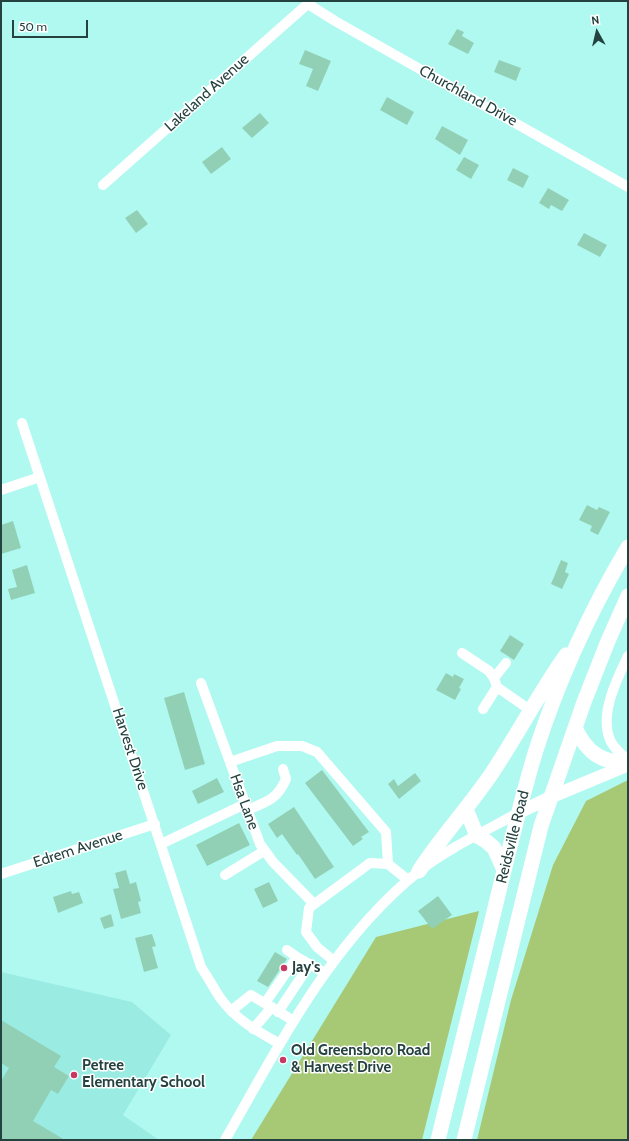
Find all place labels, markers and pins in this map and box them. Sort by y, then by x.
place label: Jay's [292,959,320,977]
marker: Jay's [279,963,289,973]
place label: Old Greensboro Road & Harvest Drive [291,1042,430,1077]
marker: Old Greensboro Road & Harvest Drive [278,1055,288,1065]
place label: Petree Elementary School [82,1057,205,1092]
marker: Petree Elementary School [69,1070,79,1080]

